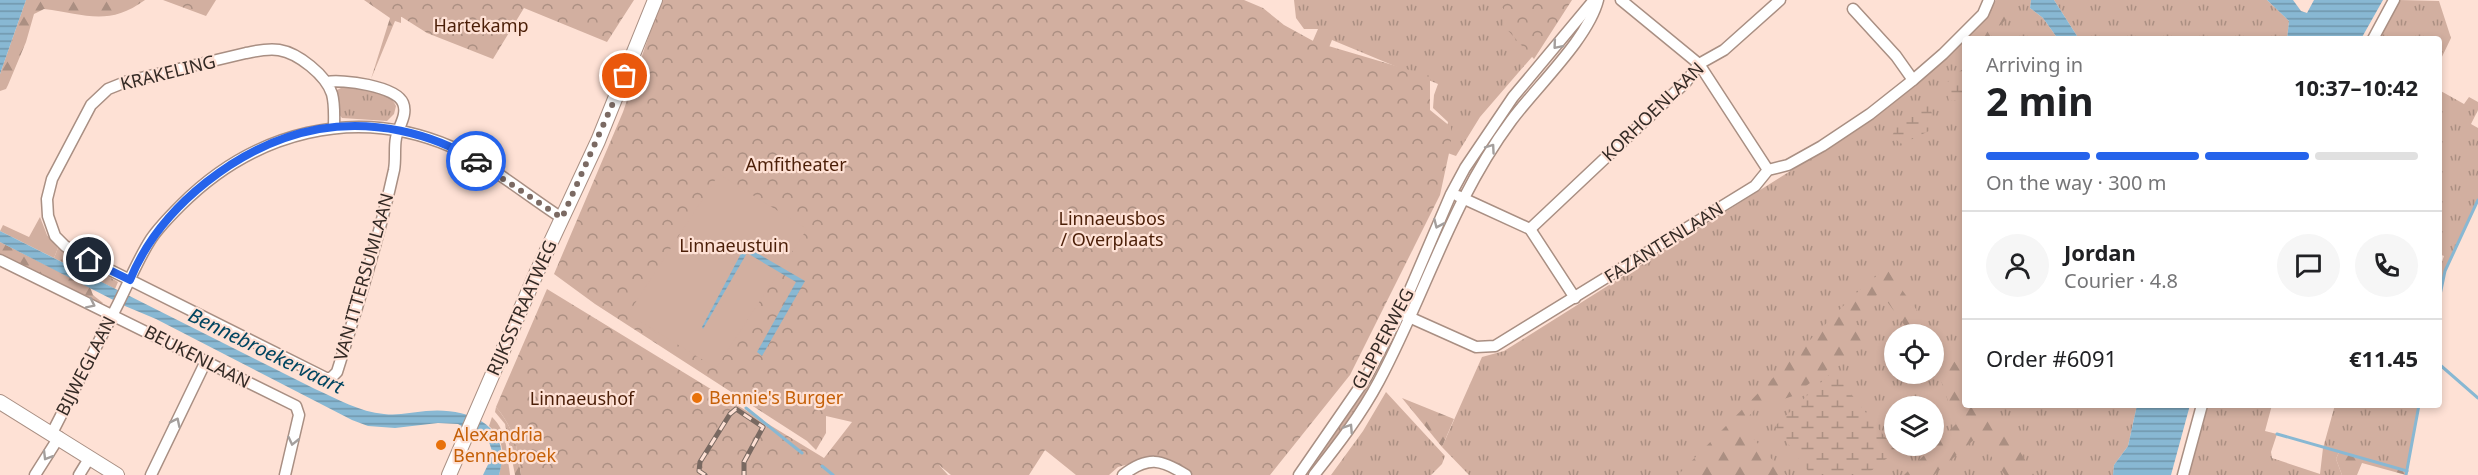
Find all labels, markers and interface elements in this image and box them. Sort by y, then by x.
park label: Hartekamp [433,13,529,37]
one-way arrow [1553,38,1564,49]
street label: KRAKELING [118,49,218,95]
pin [599,50,650,101]
text: Arriving in [1986,51,2083,78]
street label: KORHOENLAAN [1596,56,1709,166]
icon: bag [608,59,641,92]
text: 10:37–10:42 [2294,72,2418,102]
text: 2 min [1986,74,2093,127]
courier [446,131,506,191]
one-way arrow [1484,143,1495,154]
icon: car [460,145,493,178]
park label: Amfitheater [745,152,847,176]
text: On the way · 300 m [1986,169,2166,196]
street label: VAN ITTERSUMLAAN [328,190,398,363]
street label: FAZANTENLAAN [1600,196,1727,288]
park label: Linnaeusbos / Overplaats [1059,206,1165,251]
one-way arrow [1434,218,1446,229]
park label: Linnaeustuin [679,233,789,257]
pin [63,234,114,285]
button: person [1986,234,2049,297]
button: chat [2277,234,2340,297]
button: phone [2355,234,2418,297]
street label: RIJKSSTRAATWEG [480,236,562,379]
text: Jordan [2064,237,2136,267]
icon: home [72,243,105,276]
text: Courier · 4.8 [2064,267,2178,294]
street label: GLIPPERWEG [1345,284,1419,393]
one-way arrow [84,296,95,308]
water label: Bennebroekervaart [184,301,350,400]
street label: BIJWEGLAAN [50,312,120,419]
street label: BEUKENLAAN [140,319,254,393]
map controls [1884,324,1944,456]
button: locate [1884,324,1944,384]
text: Order #6091 [1986,343,2117,373]
text: €11.45 [2349,343,2418,373]
place label: Bennie's Burger [709,385,844,409]
park label: Linnaeushof [530,386,635,410]
marker: Bennie's Burger [690,391,704,405]
button: layers [1884,396,1944,456]
one-way arrow [169,418,181,429]
place label: Alexandria Bennebroek [453,422,556,467]
one-way arrow [1342,424,1353,435]
one-way arrow [288,435,301,445]
marker: Alexandria Bennebroek [434,438,448,452]
one-way arrow [42,450,54,460]

